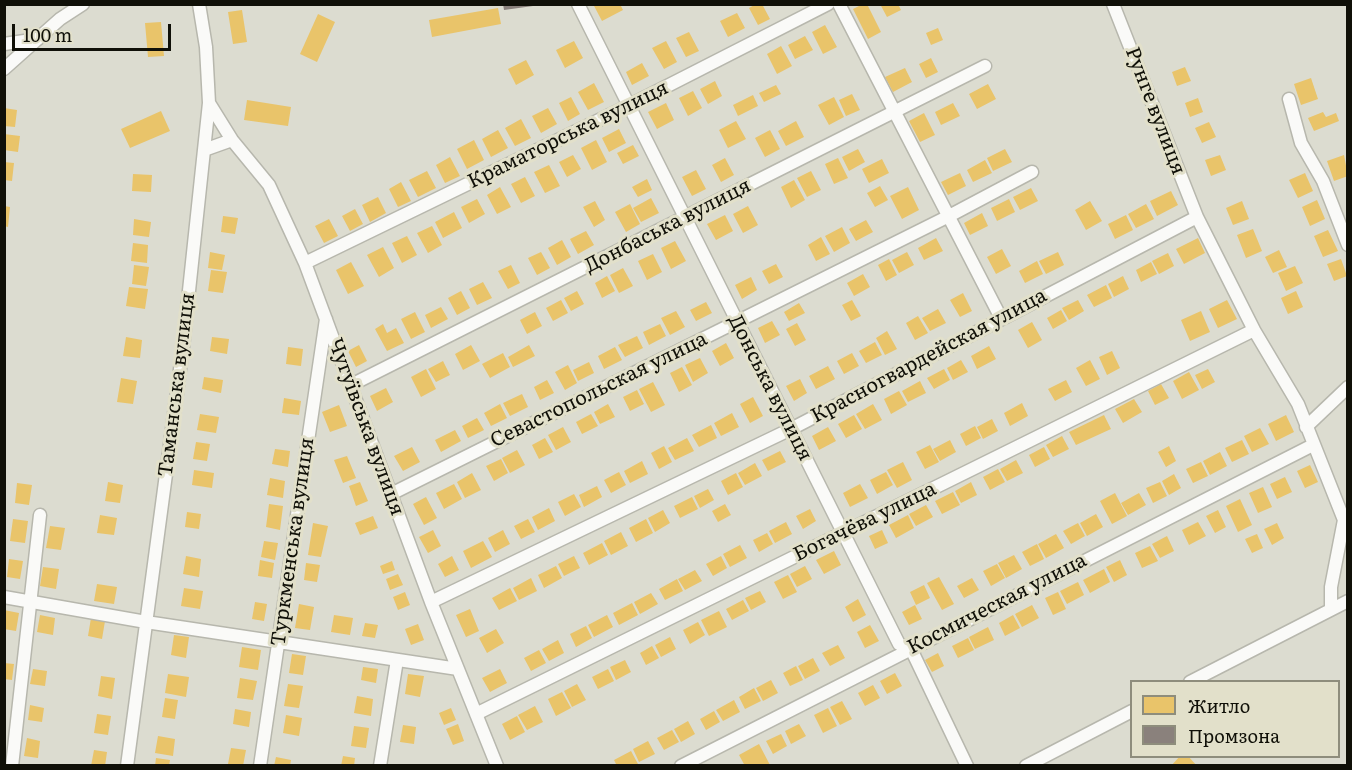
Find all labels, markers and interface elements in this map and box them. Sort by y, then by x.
scale bar [15,12,174,50]
text: 100 m [23,21,72,48]
street label: Рунге вулиця [1120,44,1190,178]
street label: Краматорська вулиця [464,76,672,194]
street label: Донбаська вулиця [581,174,755,278]
street label: Красногвардейская улица [807,284,1051,428]
street label: Таманська вулиця [154,292,200,478]
street label: Донська вулиця [723,311,817,465]
street label: Севастопольская улица [487,327,711,453]
street label: Чугуївська вулиця [323,335,409,519]
street label: Туркменська вулиця [266,436,320,648]
street label: Богачёва улица [790,477,940,567]
street label: Космическая улица [903,548,1091,660]
legend [1130,680,1340,758]
text: Житло [1188,692,1250,719]
text: Промзона [1188,722,1280,749]

